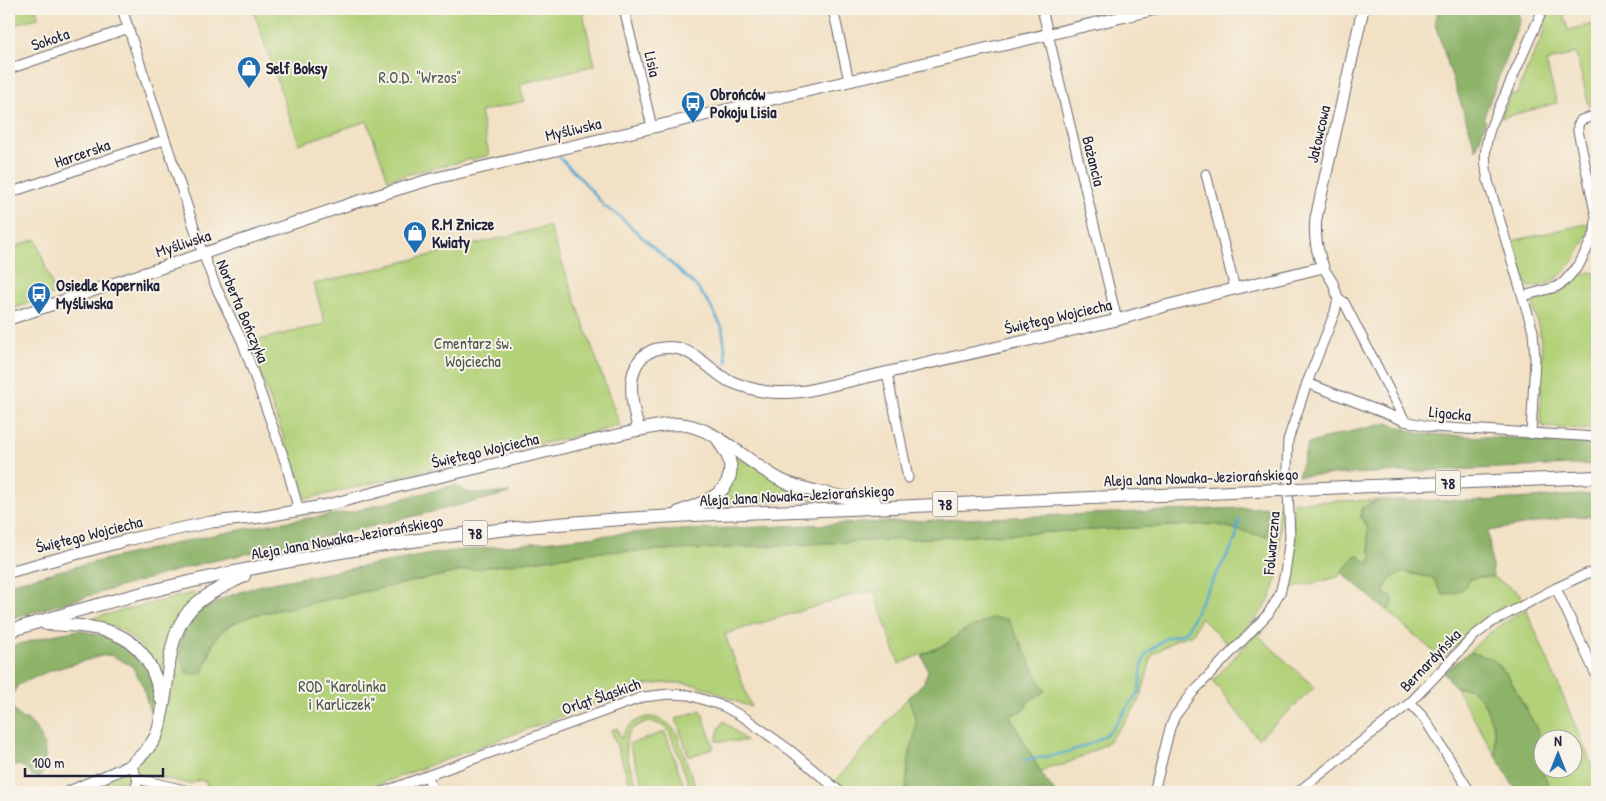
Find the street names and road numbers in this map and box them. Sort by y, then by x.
street label: Sokoła [28,22,72,56]
street label: Lisia [639,49,667,79]
street label: Jałowcowa [1301,103,1335,165]
street label: Myśliwska [543,112,603,146]
street label: Harcerska [51,133,113,173]
street label: Bażancia [1077,134,1111,188]
street label: Myśliwska [153,224,213,262]
street label: Norberta Bończyka [211,256,275,366]
street label: Świętego Wojciecha [1002,293,1114,339]
street label: Ligocka [1428,400,1472,426]
street label: Świętego Wojciecha [429,427,541,473]
street label: Aleja Jana Nowaka-Jeziorańskiego [1103,463,1299,491]
road number: 78 [1436,470,1460,496]
street label: Aleja Jana Nowaka-Jeziorańskiego [699,479,895,511]
road number: 78 [932,492,958,516]
street label: Aleja Jana Nowaka-Jeziorańskiego [249,509,445,565]
street label: Świętego Wojciecha [33,510,145,558]
street label: Folwarczna [1257,511,1285,576]
road number: 78 [462,520,488,546]
street label: Bernardyńska [1394,624,1466,696]
street label: Orląt Śląskich [559,672,644,720]

